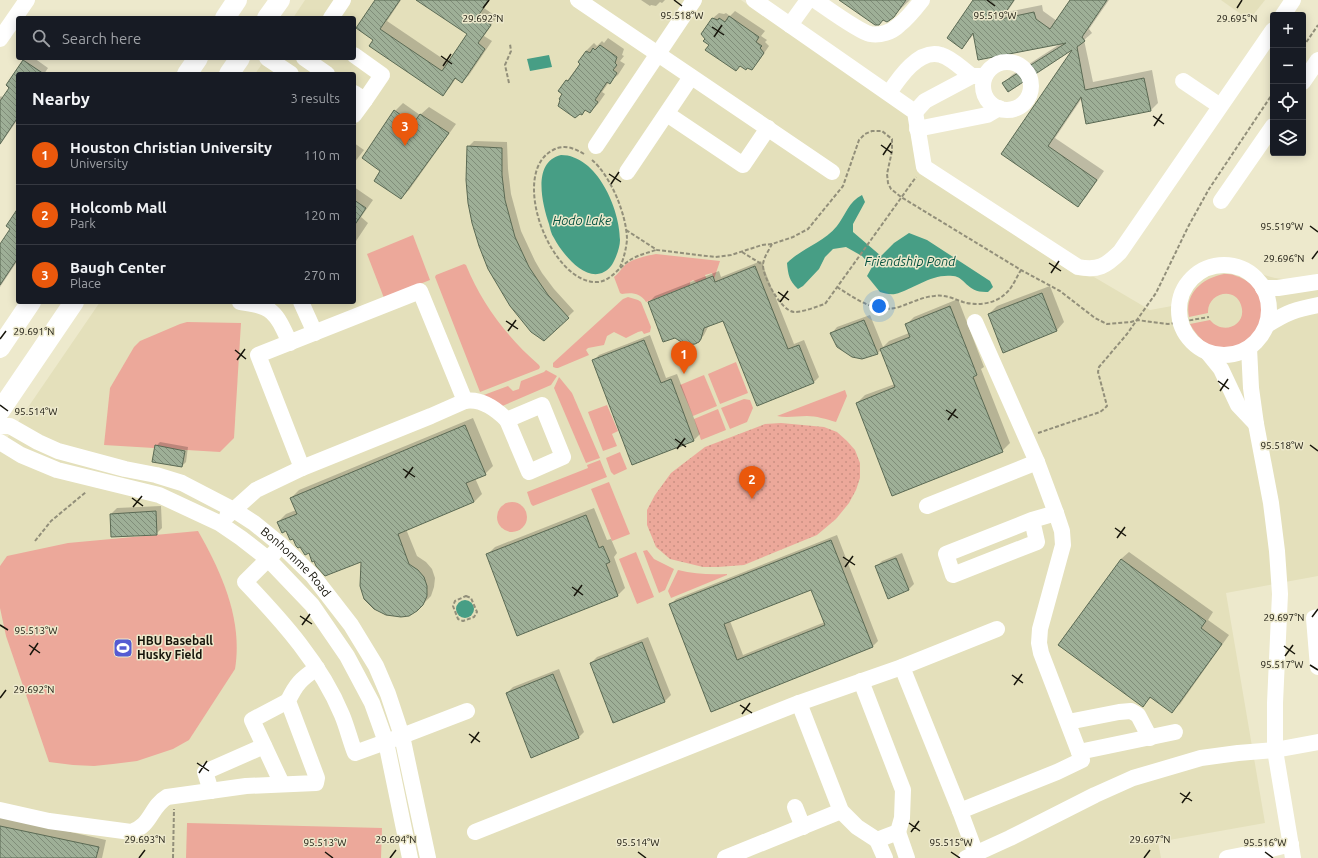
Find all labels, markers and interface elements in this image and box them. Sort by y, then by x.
text: 95.518°W [660,10,704,21]
text: 95.519°W [973,10,1017,21]
map controls [1270,12,1306,156]
button: + [1270,12,1306,48]
text: 29.692°N [462,13,504,24]
text: 29.695°N [1216,13,1258,24]
search box [16,16,356,60]
icon: search [30,27,52,49]
text: Search here [62,30,141,47]
button: − [1270,48,1306,84]
button: locate [1270,84,1306,120]
text: Nearby [32,89,90,108]
text: 3 results [290,91,340,105]
pin: 3 [392,113,418,146]
button: layers [1270,120,1306,156]
text: Houston Christian University [70,139,272,156]
text: 1 [41,148,49,162]
text: 110 m [304,148,340,162]
text: University [70,156,128,170]
text: Holcomb Mall [70,199,167,216]
text: 2 [41,208,49,222]
text: 120 m [304,208,340,222]
water label: Hodo Lake [553,213,612,227]
text: Park [70,216,96,230]
text: 95.519°W [1260,221,1304,232]
text: 29.696°N [1263,253,1305,264]
water label: Friendship Pond [864,254,956,268]
text: Baugh Center [70,259,166,276]
text: 3 [41,268,49,282]
text: 270 m [304,268,340,282]
text: Place [70,276,101,290]
your location [869,296,889,316]
text: 29.691°N [13,326,55,337]
pin: 1 [671,341,697,374]
text: 95.514°W [14,406,58,417]
text: 95.518°W [1260,440,1304,451]
pin: 2 [739,466,765,499]
street label: Bonhomme Road [258,524,334,599]
text: 29.697°N [1263,612,1305,623]
text: 95.513°W [14,625,58,636]
place label: HBU Baseball Husky Field [137,634,213,661]
sports icon: HBU Baseball Husky Field [112,637,134,659]
text: 95.517°W [1260,659,1304,670]
text: 29.692°N [13,684,55,695]
text: 29.693°N [124,834,166,845]
text: 29.694°N [375,834,417,845]
text: 29.697°N [1129,834,1171,845]
text: 95.513°W [303,837,347,848]
text: 95.514°W [616,837,660,848]
text: 95.515°W [929,837,973,848]
text: 95.516°W [1243,837,1287,848]

